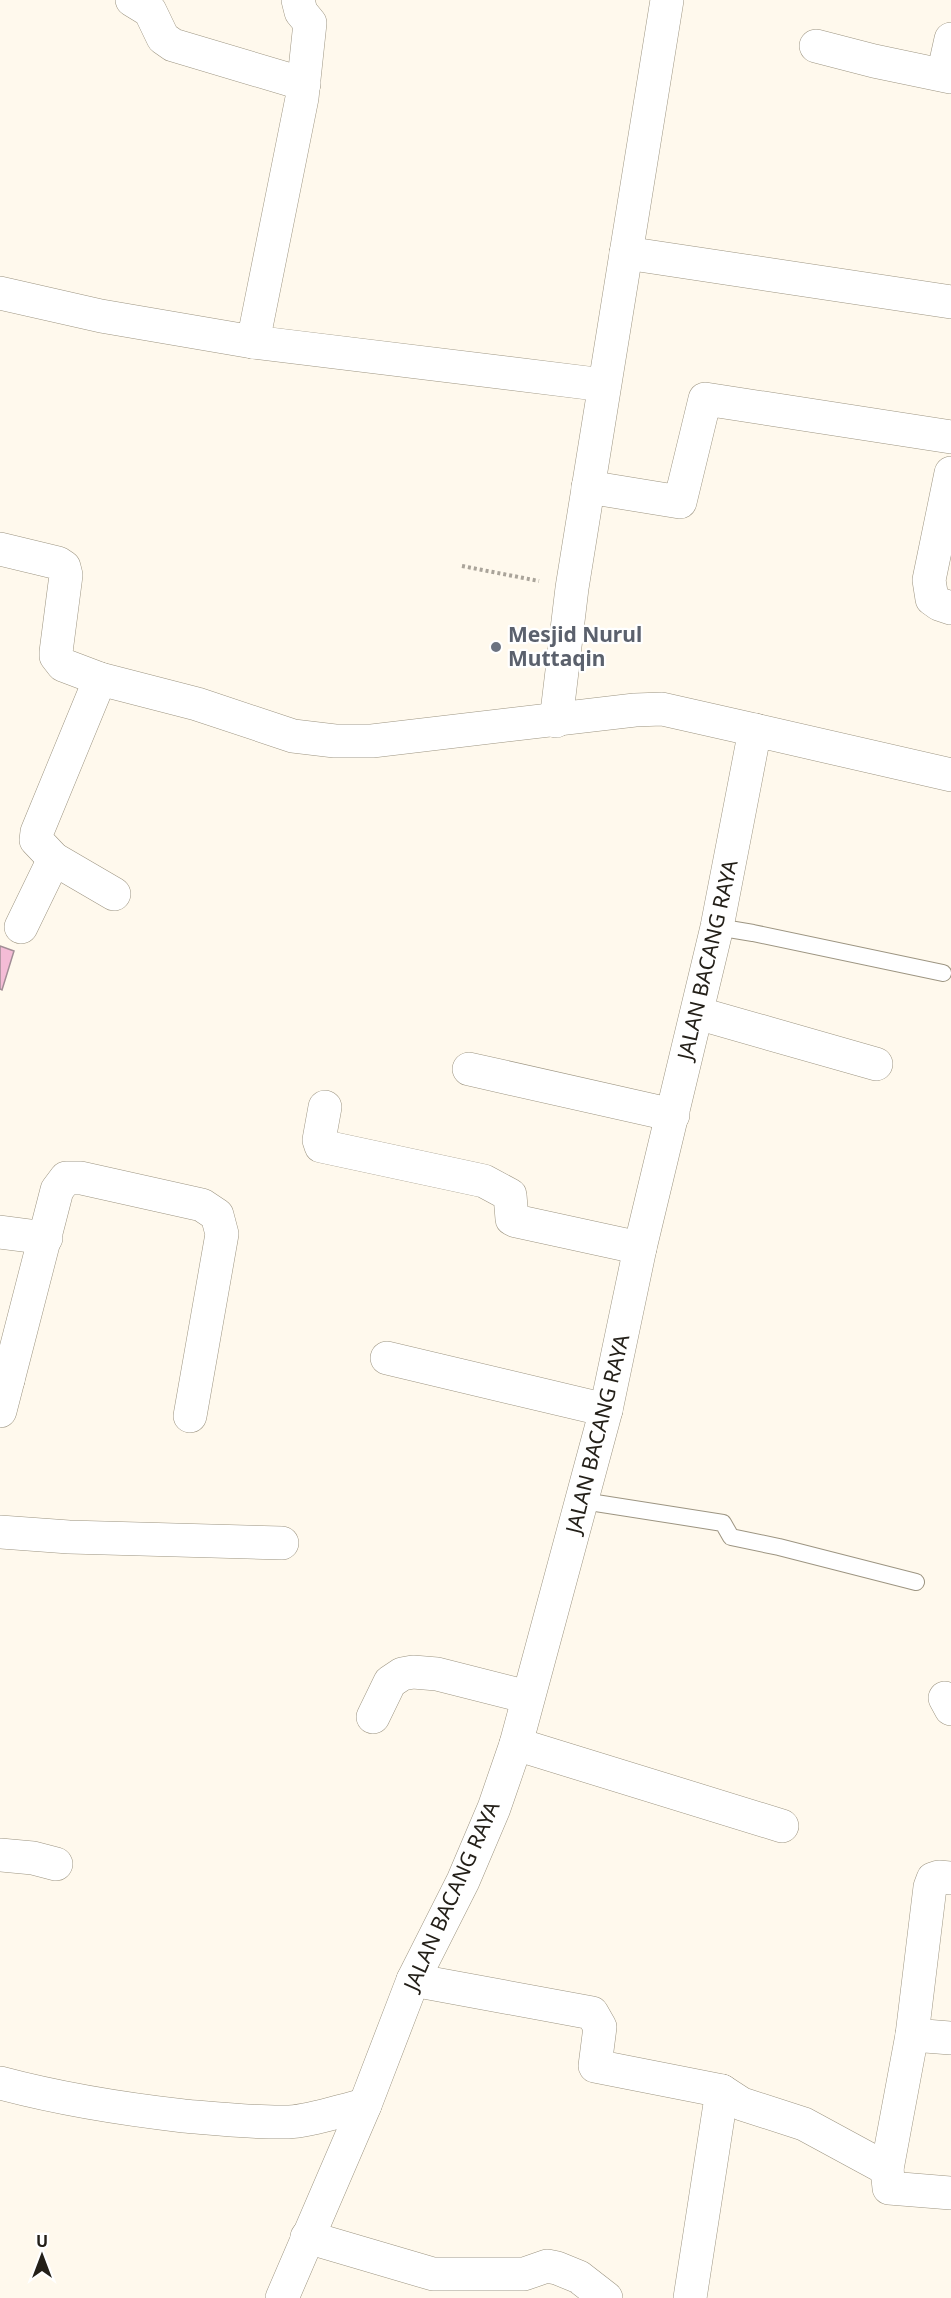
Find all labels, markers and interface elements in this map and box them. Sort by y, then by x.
place label: Mesjid Nurul Muttaqin [508,620,642,672]
marker: Mesjid Nurul Muttaqin [489,640,503,654]
street label: JALAN BACANG RAYA [670,857,744,1064]
street label: JALAN BACANG RAYA [558,1331,635,1538]
street label: JALAN BACANG RAYA [396,1796,506,1996]
north arrow [12,2226,72,2286]
text: U [36,2230,48,2252]

